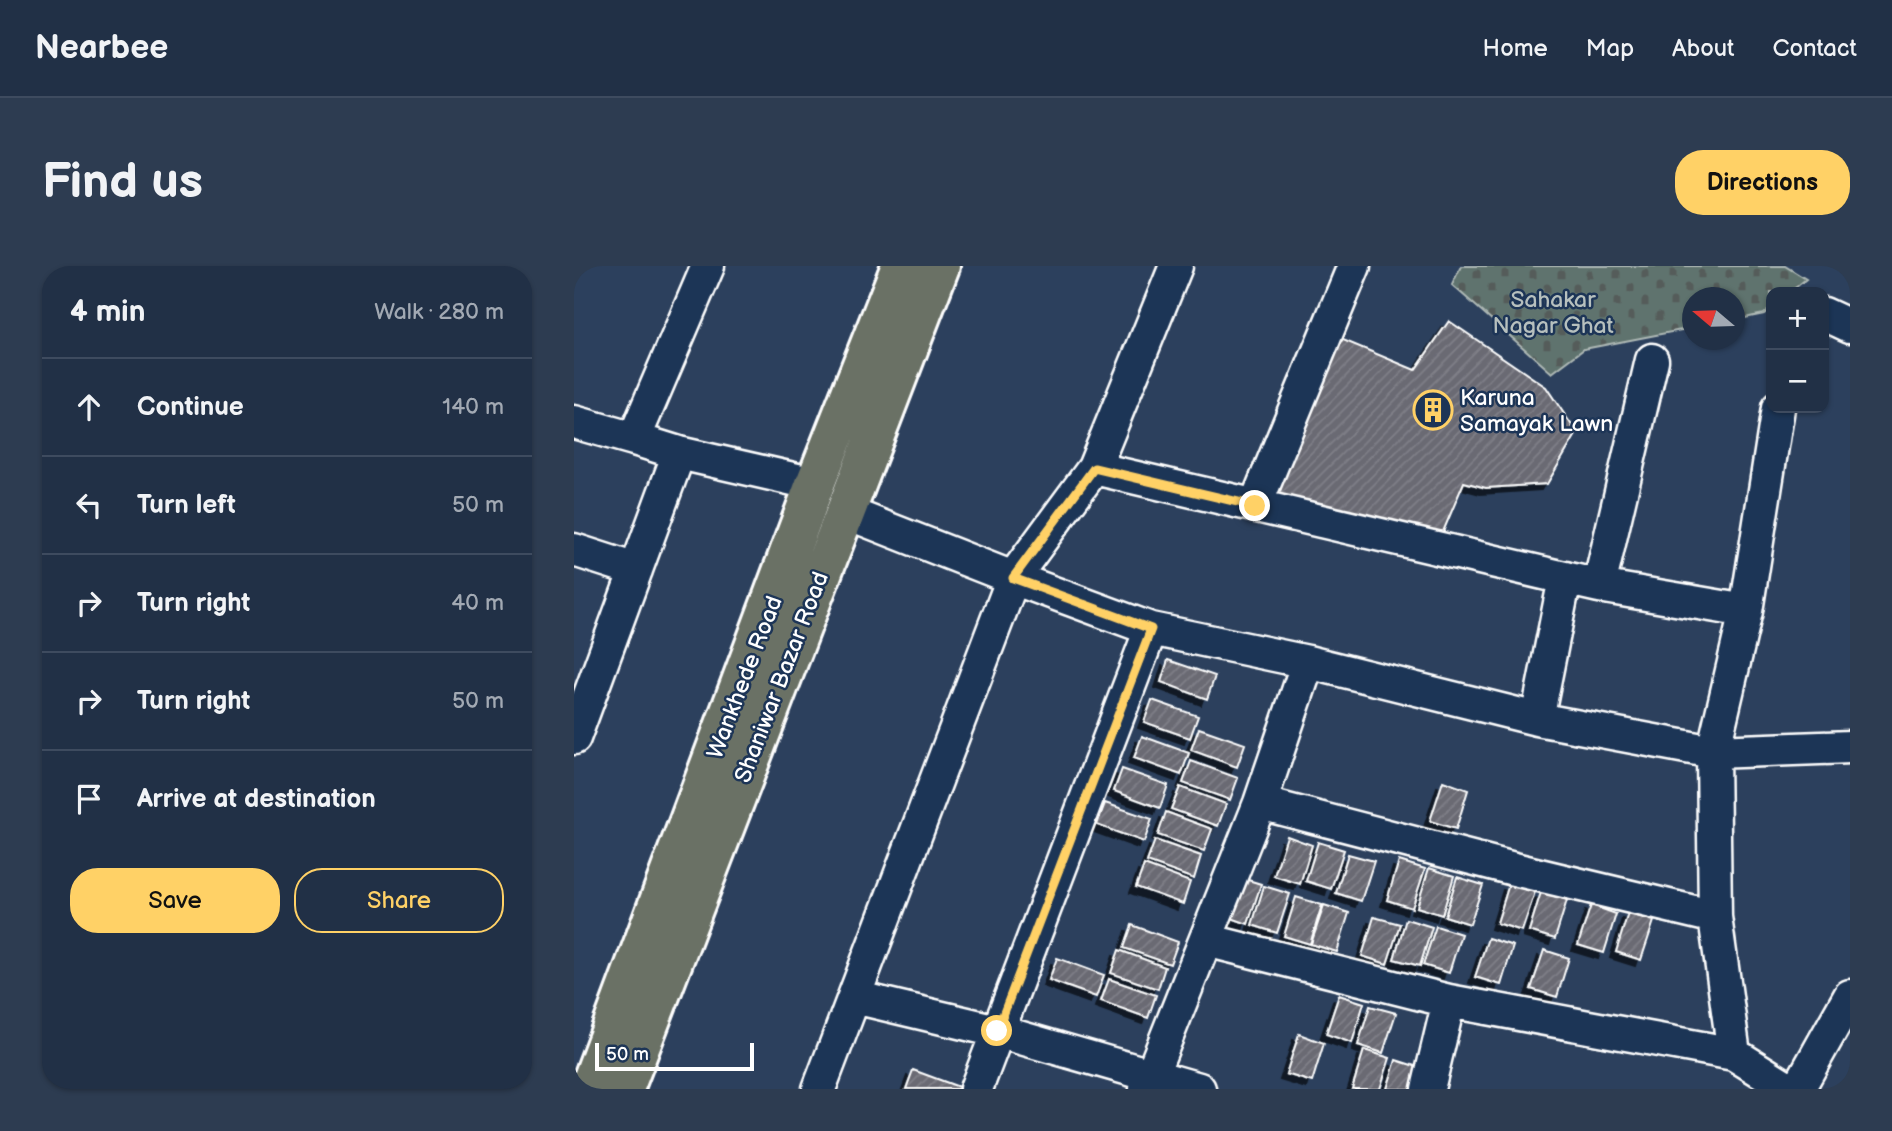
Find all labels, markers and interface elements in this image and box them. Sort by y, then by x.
text: Nearbee [35,28,168,68]
text: Home [1483,34,1548,63]
text: Map [1586,34,1634,63]
text: About [1672,34,1734,63]
text: Contact [1772,34,1857,63]
button: Directions [1675,150,1850,215]
text: Find us [42,153,203,212]
park label: Sahakar Nagar Ghat [1492,286,1614,340]
north arrow [1682,287,1745,350]
map controls [1766,287,1829,413]
button: + [1766,287,1829,350]
text: 4 min [70,294,145,330]
text: Walk · 280 m [374,298,504,326]
button: − [1766,350,1829,413]
place label: Karuna Samayak Lawn [1460,384,1613,438]
icon: ahead [70,388,108,426]
building icon: Karuna Samayak Lawn [1412,389,1454,431]
text: Continue [137,392,244,423]
text: 140 m [442,393,504,421]
icon: left [70,486,108,524]
text: Turn left [137,490,236,521]
route end [1239,490,1270,521]
text: 50 m [452,491,504,519]
street label: Shaniwar Bazar Road [729,568,835,787]
icon: right [70,584,108,622]
text: Turn right [137,588,250,619]
text: 40 m [451,589,504,617]
street label: Wankhede Road [701,592,789,763]
icon: right [70,682,108,720]
text: Turn right [137,686,250,717]
text: 50 m [452,687,504,715]
icon: arrive [70,780,108,818]
text: Arrive at destination [137,784,376,815]
button: Save [70,868,280,933]
button: Share [294,868,504,933]
route start [981,1015,1012,1046]
scale bar [595,1040,754,1072]
text: 50 m [606,1043,649,1066]

